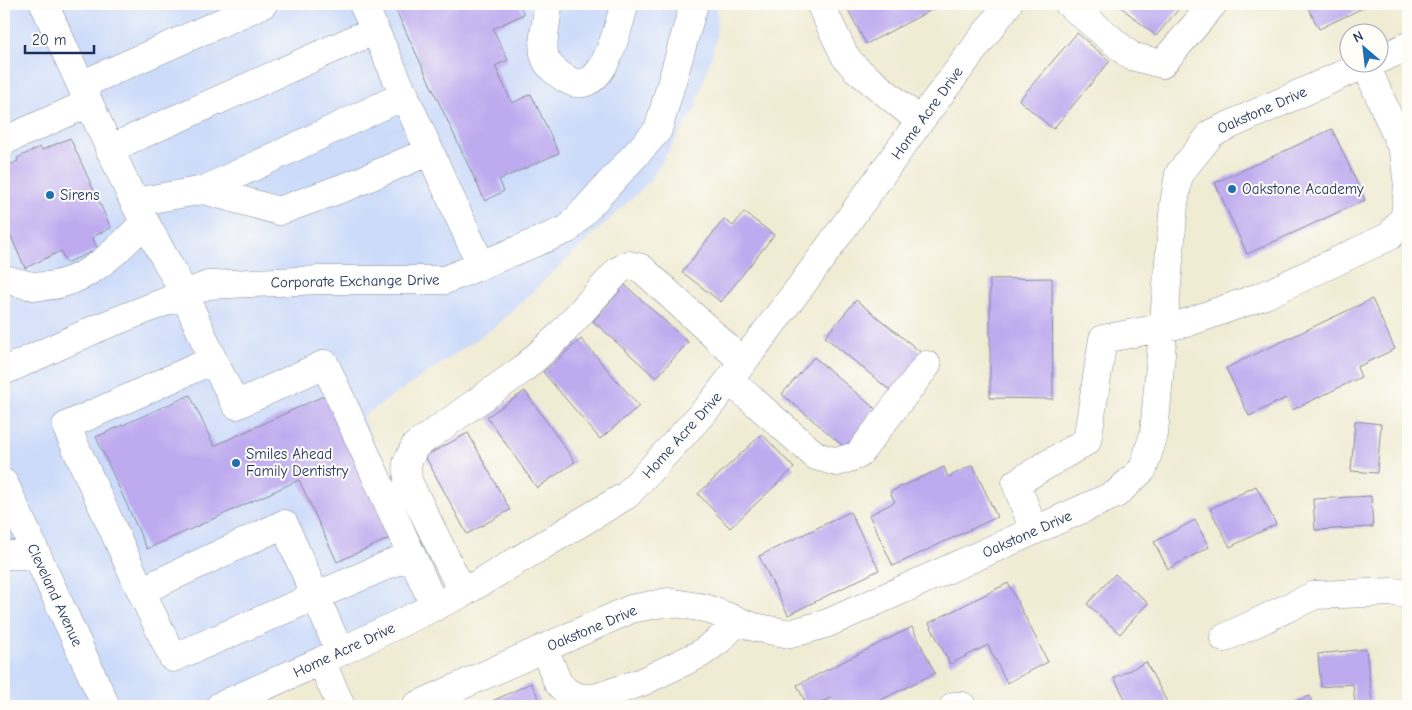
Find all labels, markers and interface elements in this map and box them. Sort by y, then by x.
scale bar [25,22,94,54]
north arrow [1340,22,1390,72]
text: N [1350,27,1366,47]
text: 20 m [32,31,66,49]
street label: Home Acre Drive [887,63,967,163]
street label: Oakstone Drive [1215,82,1310,138]
place label: Oakstone Academy [1242,180,1364,198]
marker: Oakstone Academy [1226,183,1238,195]
place label: Sirens [60,186,99,204]
marker: Sirens [44,189,56,201]
street label: Corporate Exchange Drive [271,271,440,291]
street label: Home Acre Drive [638,388,726,482]
place label: Smiles Ahead Family Dentistry [246,445,349,480]
marker: Smiles Ahead Family Dentistry [230,457,242,469]
street label: Oakstone Drive [980,506,1075,562]
street label: Cleveland Avenue [23,541,87,650]
street label: Oakstone Drive [544,601,640,655]
street label: Home Acre Drive [290,618,398,681]

